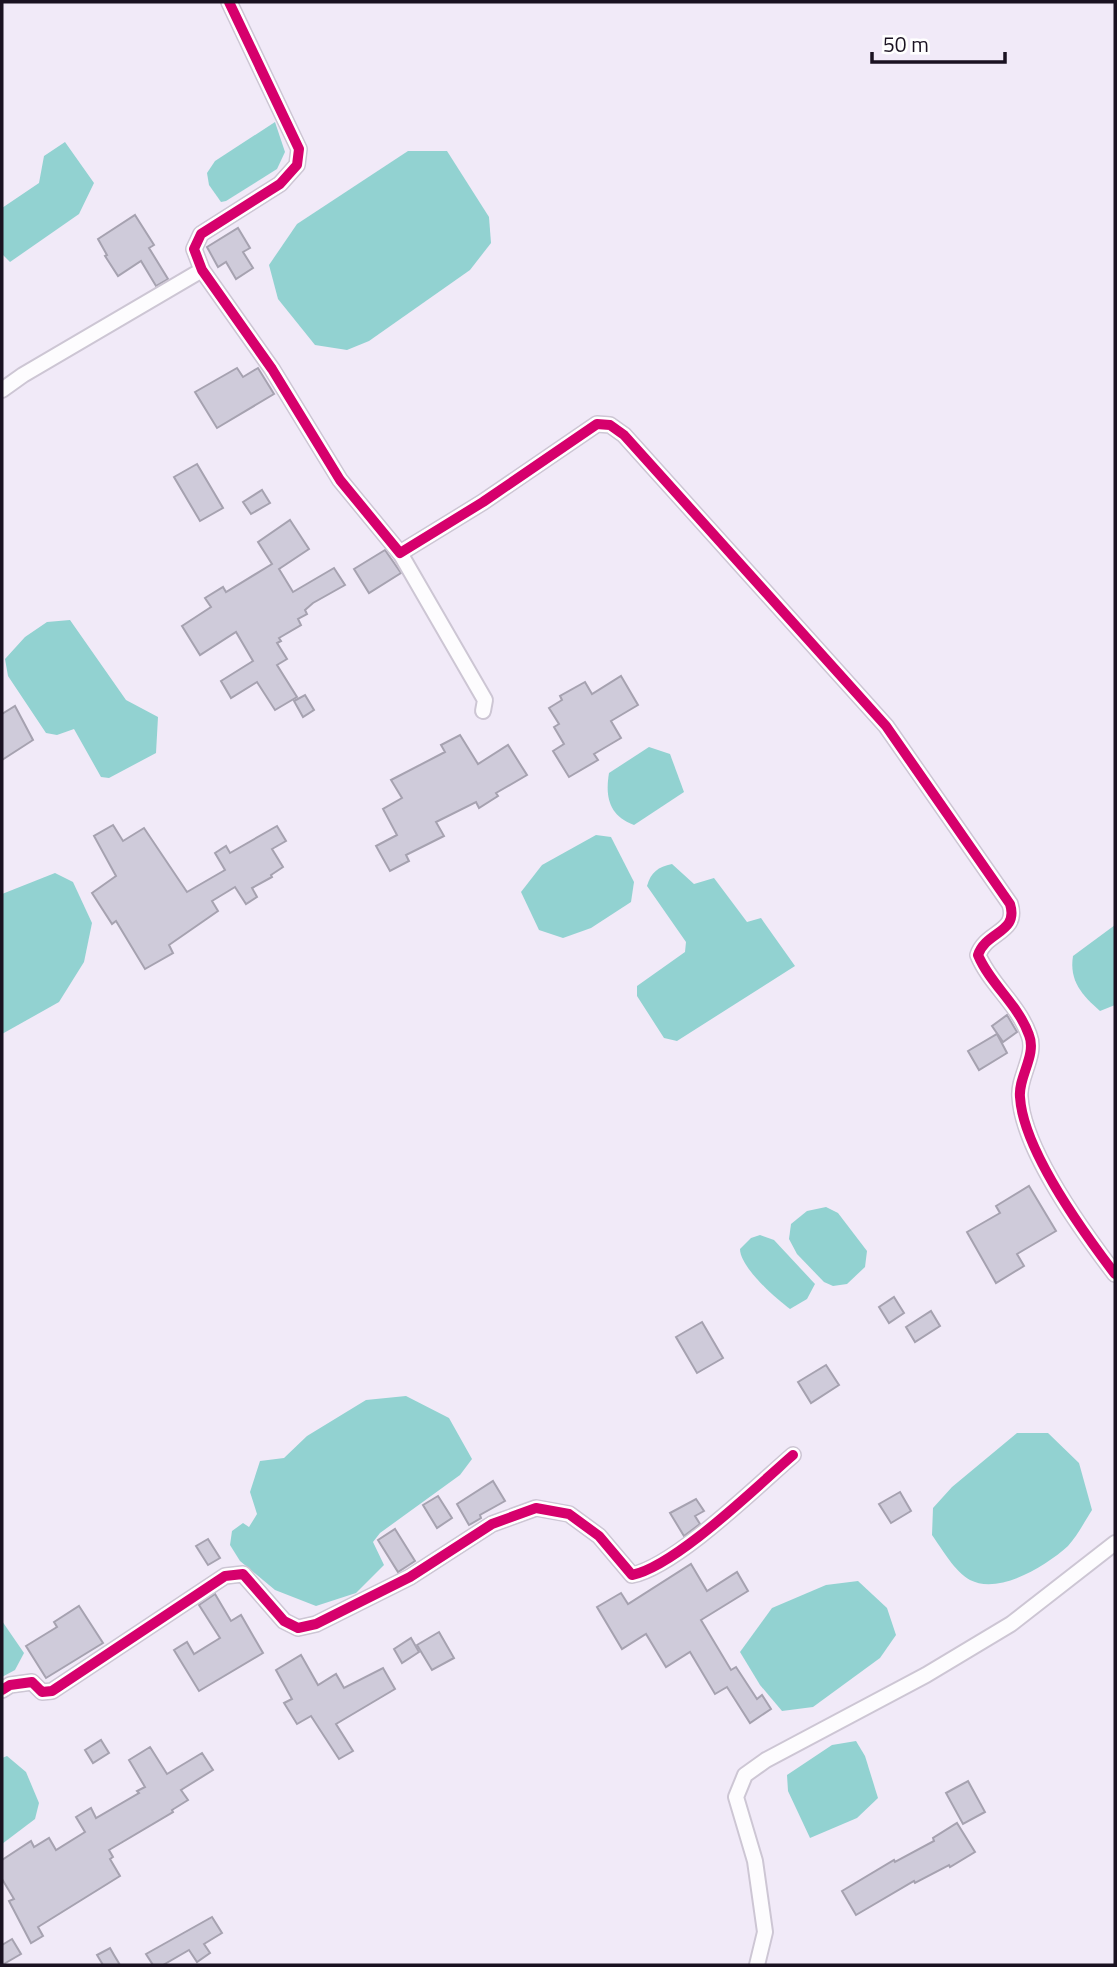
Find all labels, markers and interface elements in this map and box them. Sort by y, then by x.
scale bar [872,21,1005,65]
text: 50 m [883,28,929,60]

